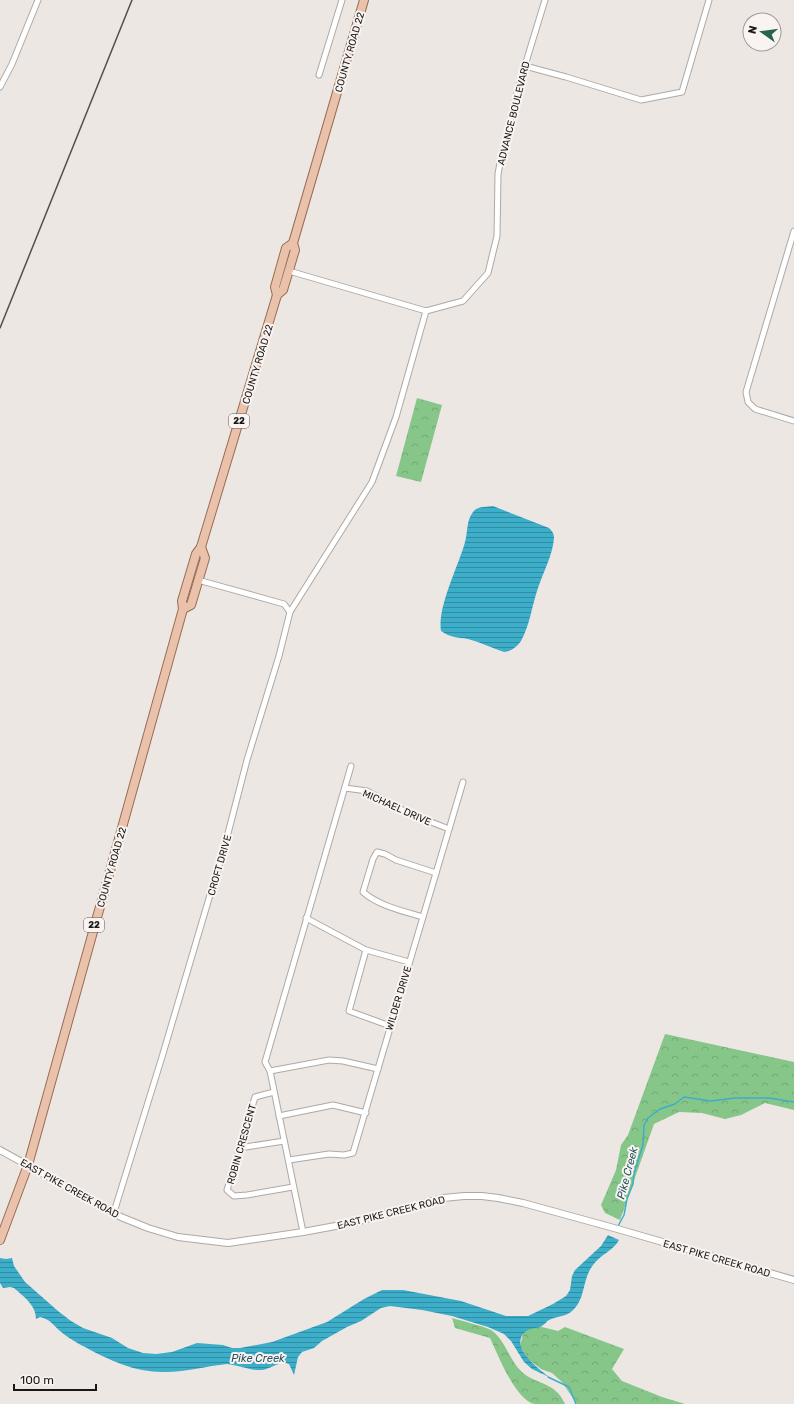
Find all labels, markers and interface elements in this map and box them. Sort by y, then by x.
street label: COUNTY ROAD 22 [333,11,367,94]
north arrow [742,12,782,52]
text: N [746,24,760,35]
street label: ADVANCE BOULEVARD [495,60,533,166]
street label: COUNTY ROAD 22 [240,323,276,406]
road number: 22 [229,414,249,428]
street label: MICHAEL DRIVE [360,787,433,828]
street label: COUNTY ROAD 22 [95,826,129,909]
street label: CROFT DRIVE [206,834,234,897]
road number: 22 [84,918,104,932]
street label: WILDER DRIVE [383,964,415,1032]
street label: ROBIN CRESCENT [225,1102,259,1186]
water label: Pike Creek [614,1145,641,1201]
street label: EAST PIKE CREEK ROAD [18,1157,121,1221]
street label: EAST PIKE CREEK ROAD [336,1194,447,1232]
street label: EAST PIKE CREEK ROAD [662,1238,772,1280]
water label: Pike Creek [231,1352,285,1365]
scale bar [14,1366,96,1392]
text: 100 m [20,1373,54,1387]

